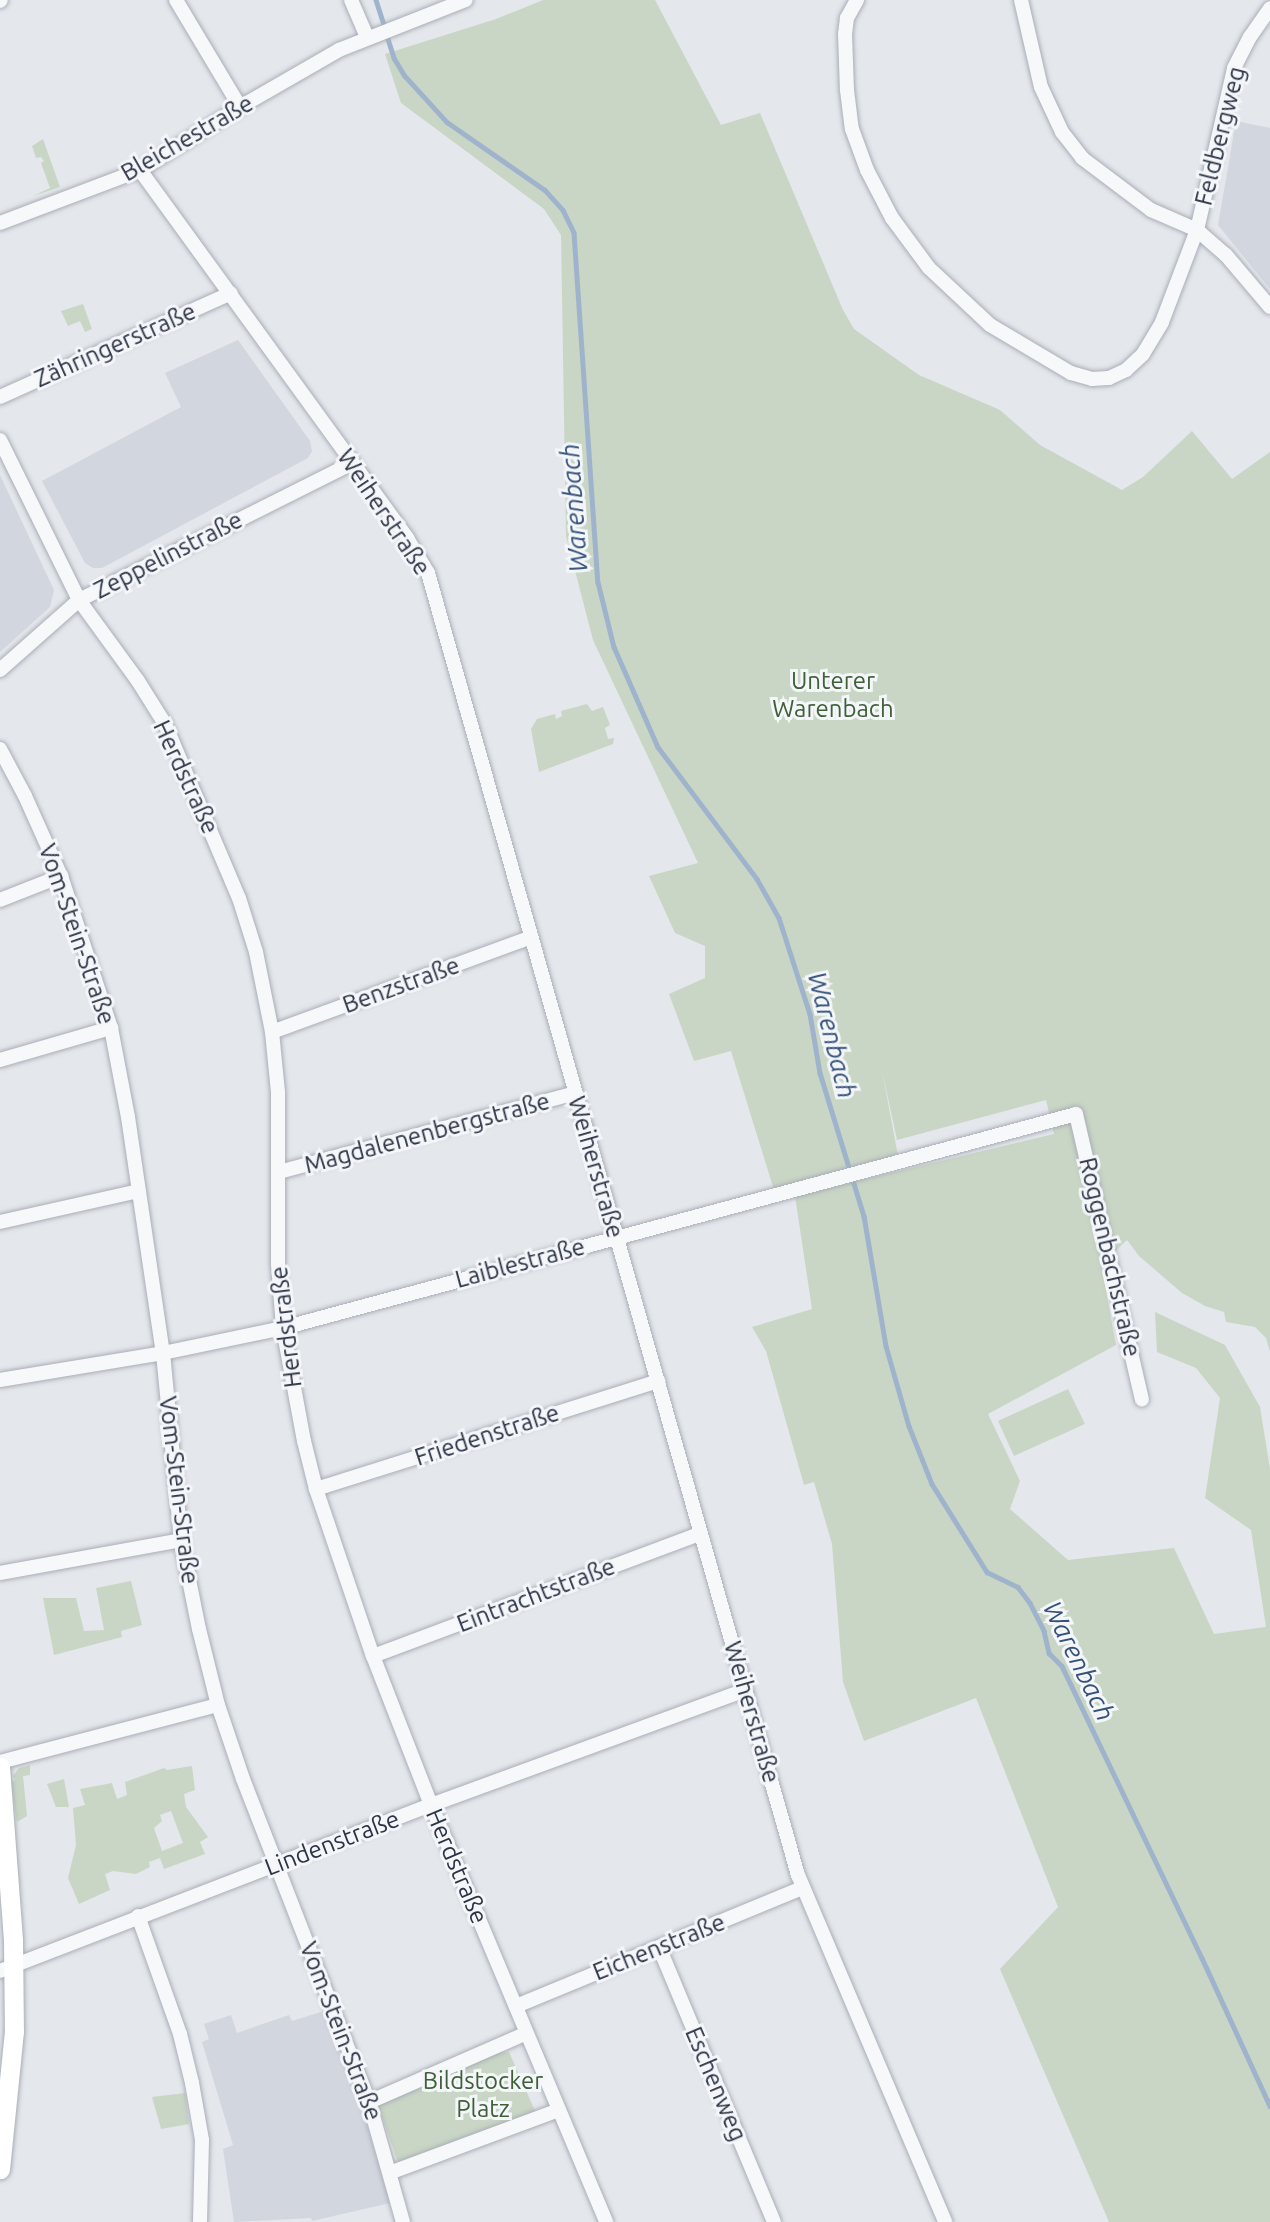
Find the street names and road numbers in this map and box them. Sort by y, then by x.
street label: Feldbergweg [1189,64,1251,208]
street label: Bleichestraße [116,89,258,187]
street label: Zähringerstraße [30,297,200,393]
street label: Weiherstraße [331,443,437,581]
street label: Zeppelinstraße [89,505,247,605]
street label: Herdstraße [147,716,225,838]
street label: Vom-Stein-Straße [33,840,121,1028]
street label: Benzstraße [339,951,463,1019]
street label: Magdalenenbergstraße [301,1086,553,1180]
street label: Weiherstraße [562,1093,630,1241]
street label: Roggenbachstraße [1073,1155,1147,1359]
street label: Laiblestraße [452,1232,588,1294]
street label: Herdstraße [264,1265,308,1389]
street label: Vom-Stein-Straße [153,1395,205,1585]
street label: Friedenstraße [411,1398,563,1472]
street label: Eintrachtstraße [453,1552,619,1638]
street label: Weiherstraße [718,1638,786,1786]
street label: Lindenstraße [261,1804,403,1882]
street label: Herdstraße [420,1804,494,1928]
street label: Eichenstraße [589,1907,729,1987]
street label: Vom-Stein-Straße [294,1938,388,2124]
street label: Eschenweg [679,2023,753,2145]

